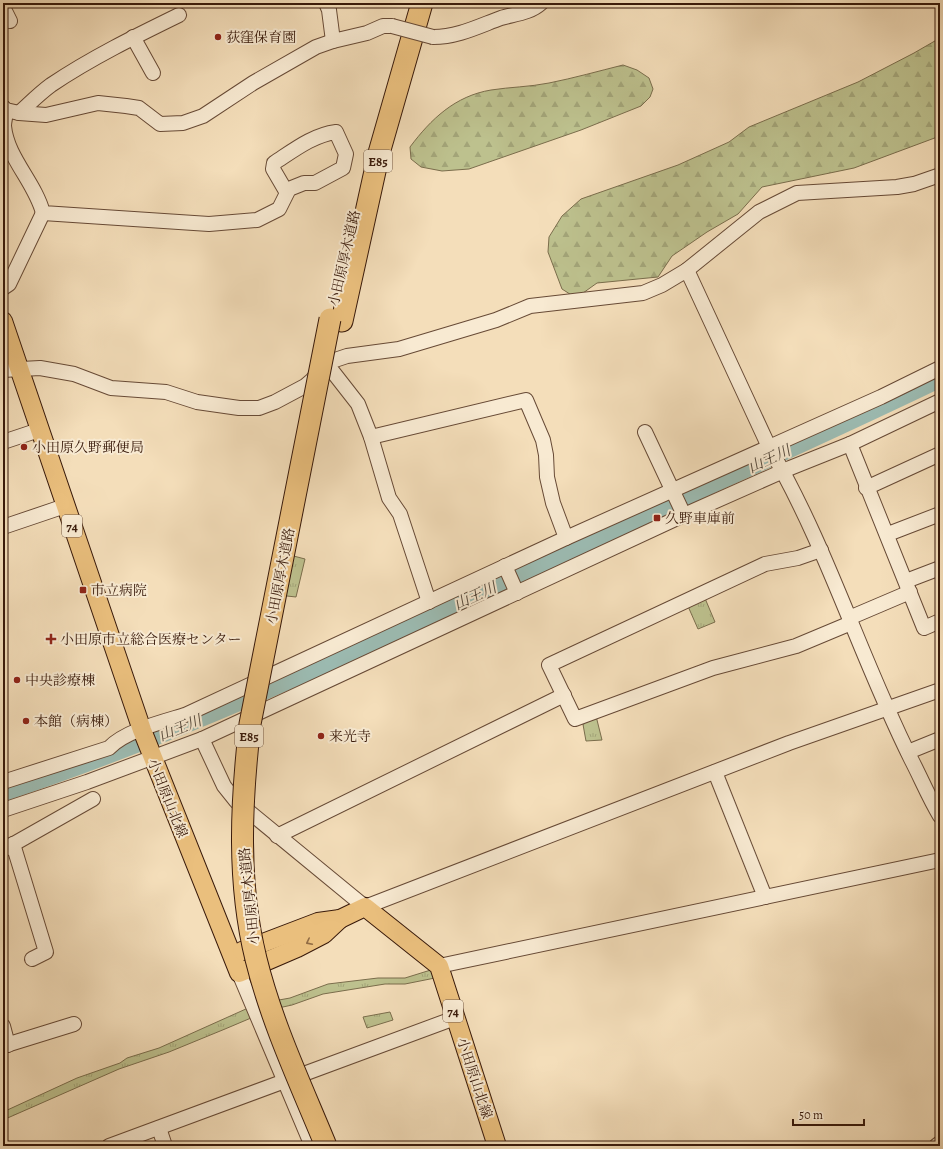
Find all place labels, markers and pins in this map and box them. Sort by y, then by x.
place label: 荻窪保育園 [226,28,296,47]
marker: 荻窪保育園 [213,32,223,42]
place label: 小田原久野郵便局 [32,438,144,457]
marker: 小田原久野郵便局 [19,442,29,452]
place label: 久野車庫前 [665,509,735,528]
marker: 久野車庫前 [652,513,662,523]
place label: 市立病院 [91,581,147,600]
marker: 市立病院 [78,585,88,595]
place label: 小田原市立総合医療センター [60,630,241,649]
marker: 小田原市立総合医療センター [45,633,57,645]
place label: 中央診療棟 [25,671,95,690]
marker: 中央診療棟 [12,675,22,685]
place label: 本館（病棟） [34,712,118,731]
marker: 本館（病棟） [21,716,31,726]
place label: 来光寺 [329,727,371,746]
marker: 来光寺 [316,731,326,741]

